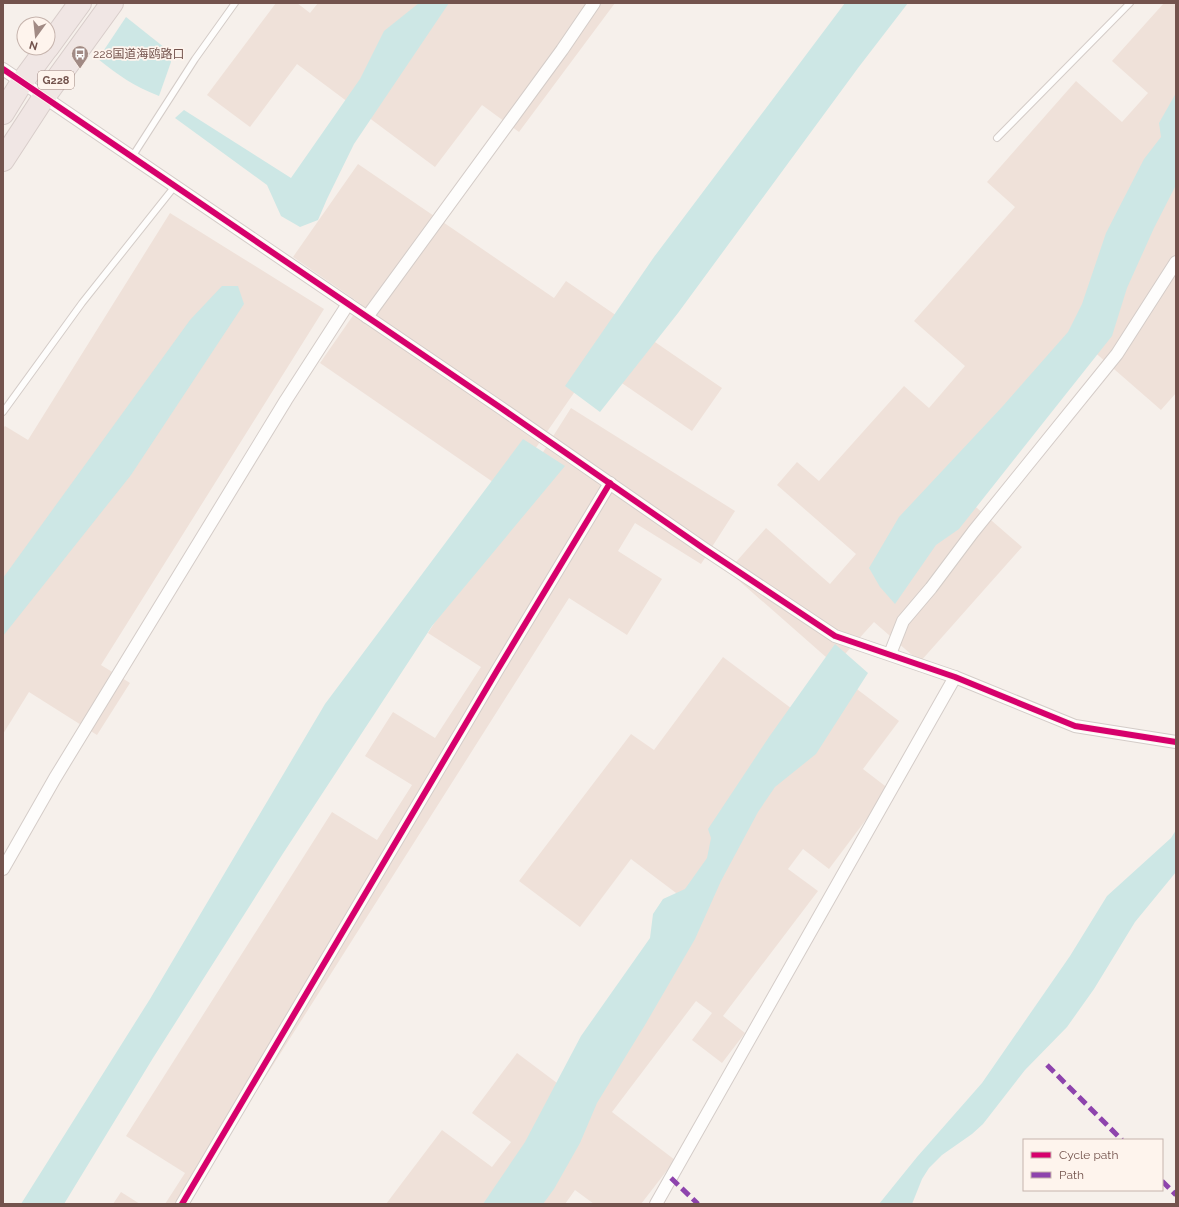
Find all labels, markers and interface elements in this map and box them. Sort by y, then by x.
north arrow [16,16,56,56]
text: N [28,38,39,53]
bus stop icon: 228国道海鸥路口 [70,44,90,69]
place label: 228国道海鸥路口 [93,47,185,61]
road number: G228 [38,71,74,89]
legend [1023,1139,1163,1191]
text: Cycle path [1059,1148,1118,1162]
text: Path [1059,1168,1084,1182]

